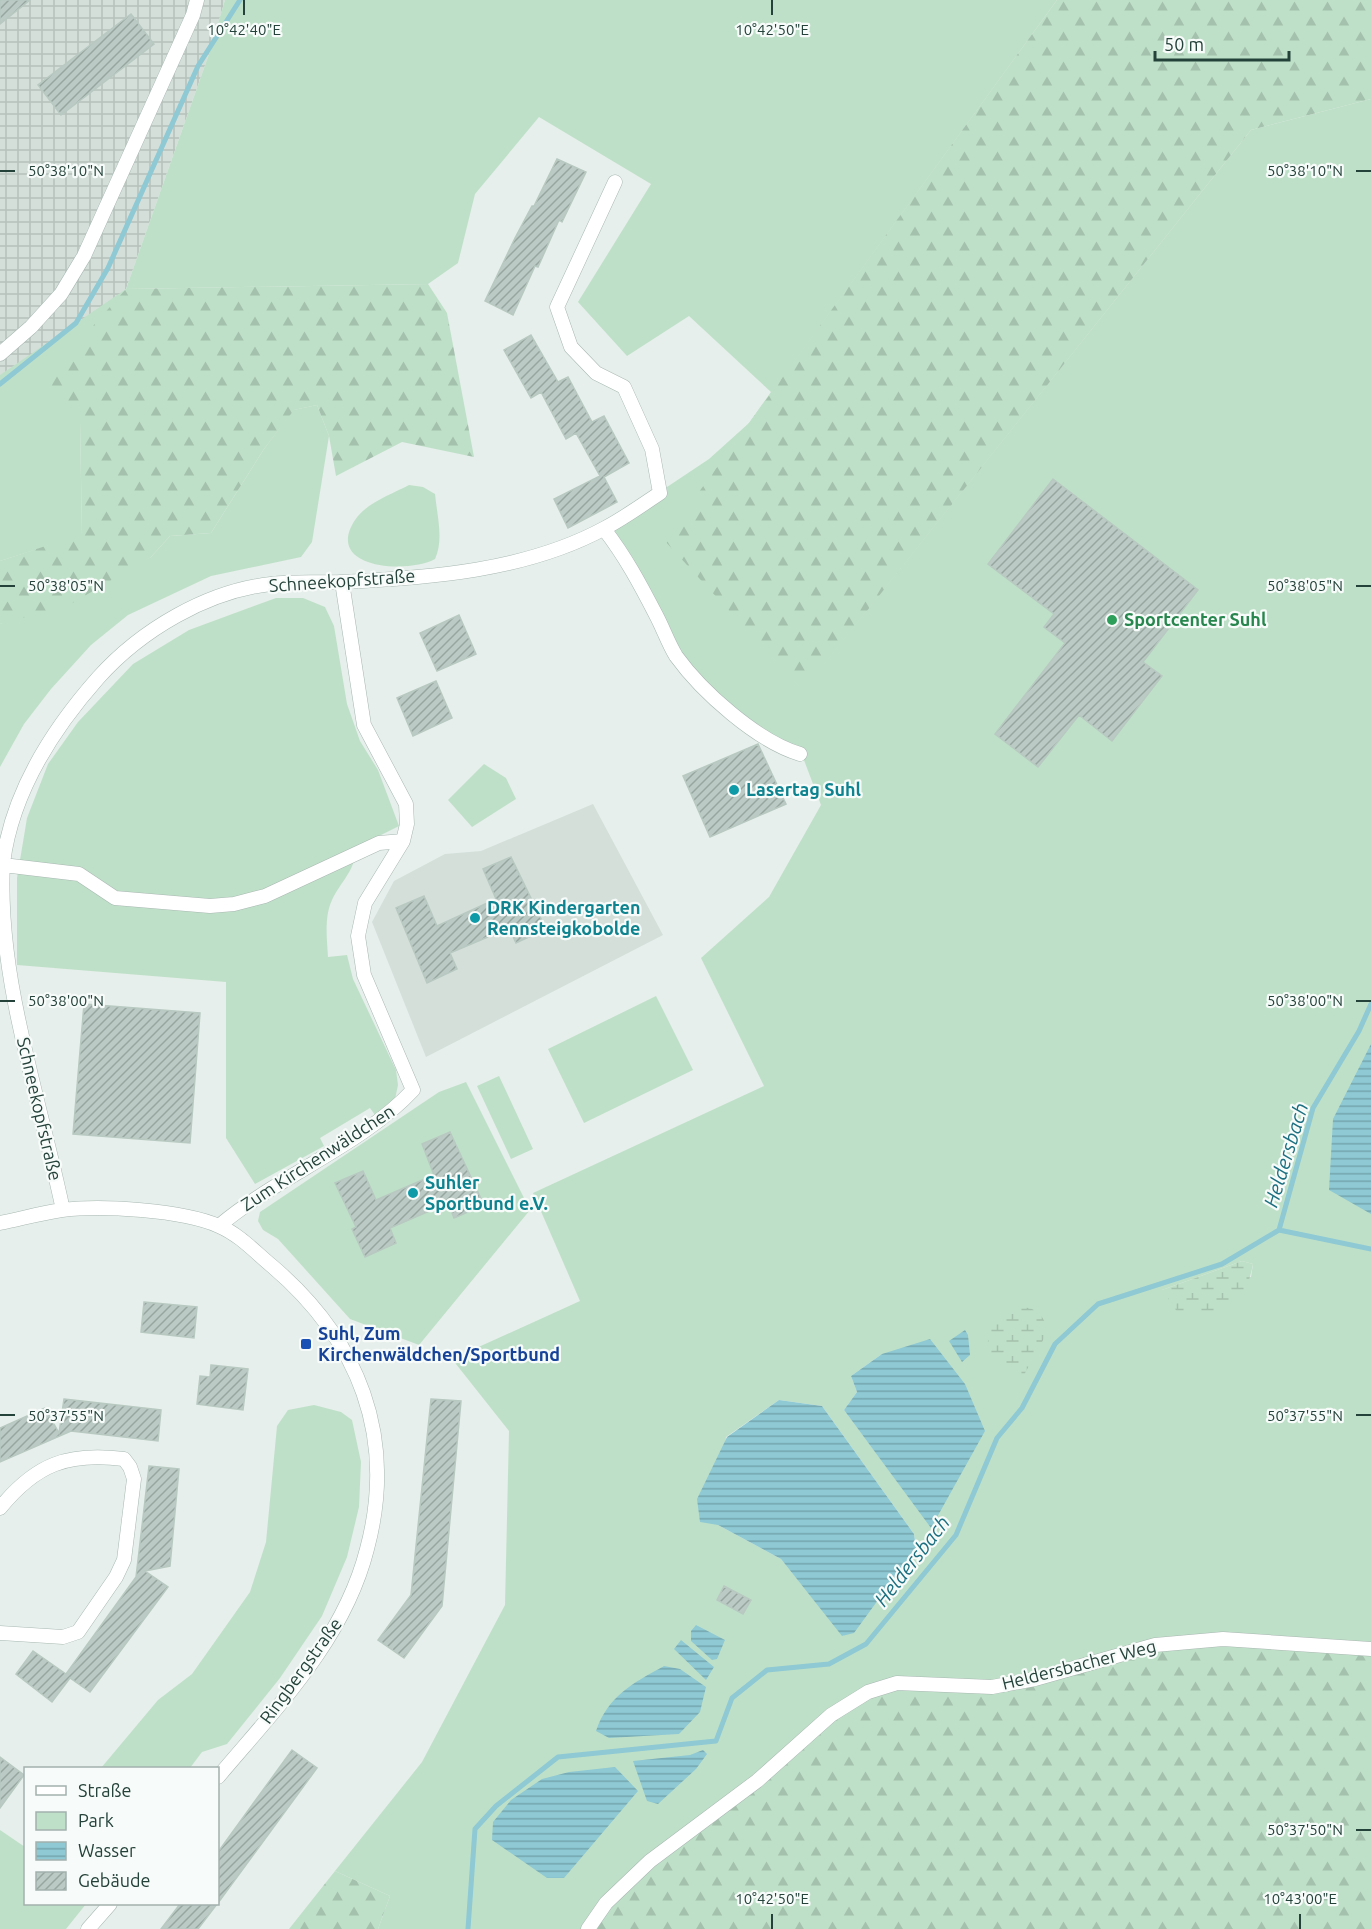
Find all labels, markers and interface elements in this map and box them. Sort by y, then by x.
text: 10°42'40"E [207,21,281,38]
text: 10°42'50"E [735,21,809,38]
scale bar [1155,24,1288,62]
text: 50 m [1164,34,1204,54]
text: 50°38'10"N [28,162,104,179]
text: 50°38'10"N [1267,162,1343,179]
street label: Schneekopfstraße [268,565,416,595]
text: 50°38'05"N [28,577,104,594]
text: 50°38'05"N [1267,577,1343,594]
place label: Sportcenter Suhl [1124,609,1267,629]
marker: Sportcenter Suhl [1105,613,1119,627]
place label: Lasertag Suhl [746,779,862,799]
marker: Lasertag Suhl [727,783,741,797]
place label: DRK Kindergarten Rennsteigkobolde [487,897,640,938]
marker: DRK Kindergarten Rennsteigkobolde [468,911,482,925]
text: 50°38'00"N [28,992,104,1009]
text: 50°38'00"N [1267,992,1343,1009]
street label: Schneekopfstraße [14,1035,66,1182]
street label: Zum Kirchenwäldchen [237,1100,398,1214]
water label: Heldersbach [1259,1100,1312,1210]
place label: Suhler Sportbund e.V. [425,1172,548,1213]
marker: Suhler Sportbund e.V. [406,1186,420,1200]
place label: Suhl, Zum Kirchenwäldchen/Sportbund [318,1323,560,1364]
marker: Suhl, Zum Kirchenwäldchen/Sportbund [299,1337,313,1351]
text: 50°37'55"N [28,1407,104,1424]
text: 50°37'55"N [1267,1407,1343,1424]
water label: Heldersbach [869,1511,954,1610]
street label: Ringbergstraße [255,1614,345,1727]
street label: Heldersbacher Weg [1000,1635,1158,1693]
legend [24,1767,219,1905]
text: Straße [78,1780,131,1800]
text: Park [78,1810,114,1830]
text: 50°37'50"N [1267,1821,1343,1838]
text: Wasser [78,1840,136,1860]
text: Gebäude [78,1870,150,1890]
text: 10°42'50"E [735,1890,809,1907]
text: 10°43'00"E [1263,1890,1337,1907]

